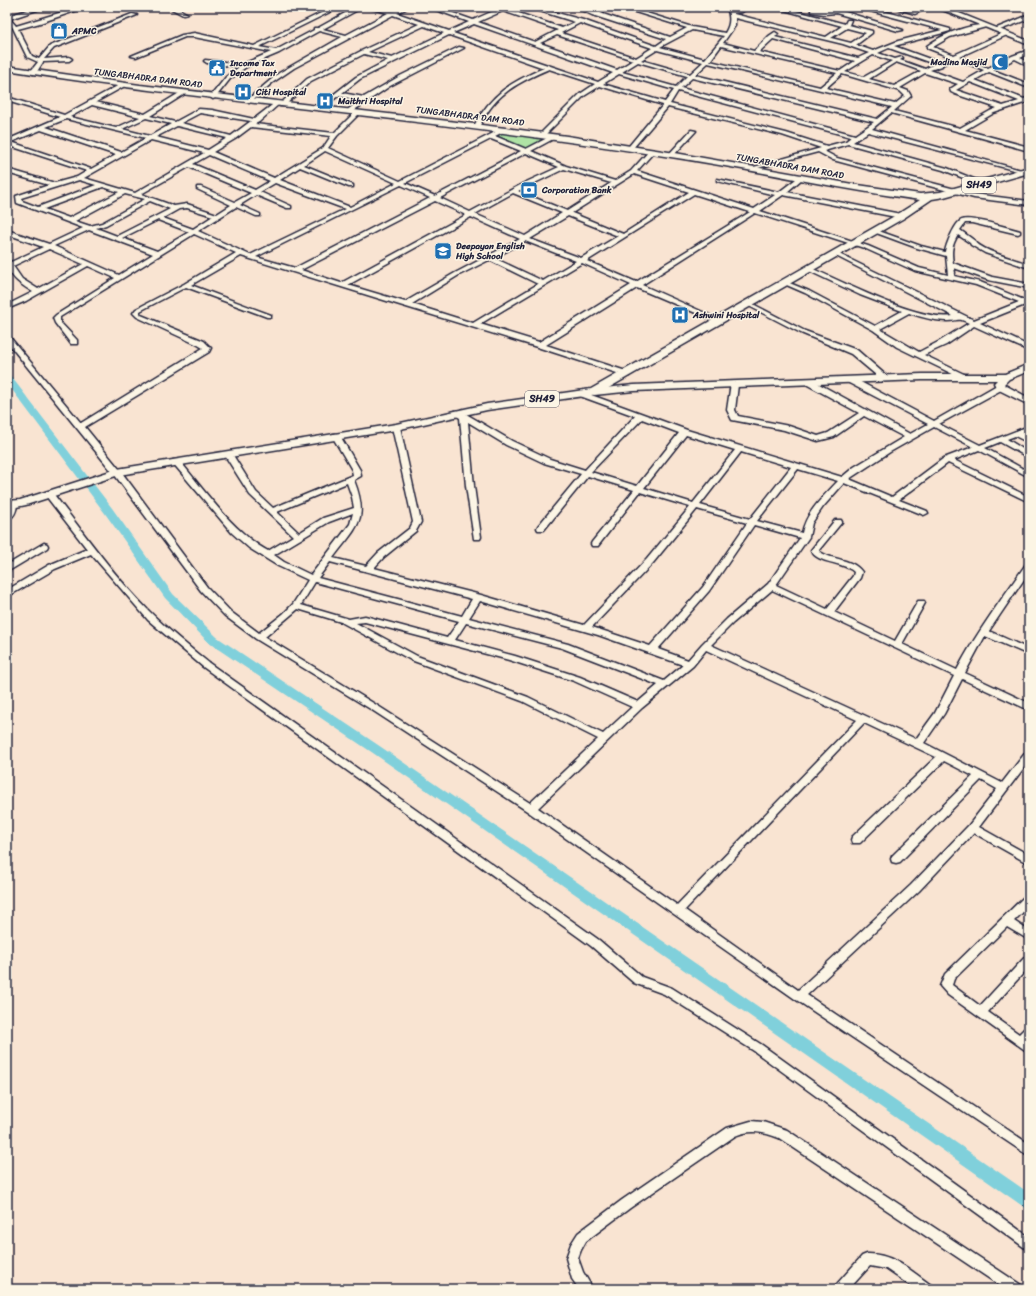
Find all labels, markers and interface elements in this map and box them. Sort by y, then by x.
shop icon: APMC [49,21,69,41]
place label: APMC [71,23,97,39]
mosque icon: Madina Masjid [990,52,1010,72]
place label: Madina Masjid [929,54,988,70]
place label: Income Tax Department [229,55,278,81]
public building icon: Income Tax Department [207,58,227,78]
street label: TUNGABHADRA DAM ROAD [93,63,204,93]
hospital icon: Citi Hospital [233,82,253,102]
place label: Citi Hospital [255,84,307,100]
hospital icon: Maithri Hospital [315,91,335,111]
place label: Maithri Hospital [337,93,403,109]
street label: TUNGABHADRA DAM ROAD [415,101,526,131]
street label: TUNGABHADRA DAM ROAD [735,149,846,183]
road number: SH49 [962,177,996,193]
bank icon: Corporation Bank [519,180,539,200]
place label: Corporation Bank [541,182,612,198]
place label: Deepayan English High School [455,238,525,264]
school or university icon: Deepayan English High School [433,241,453,261]
hospital icon: Ashwini Hospital [670,305,690,325]
place label: Ashwini Hospital [692,307,760,323]
road number: SH49 [525,391,559,407]

